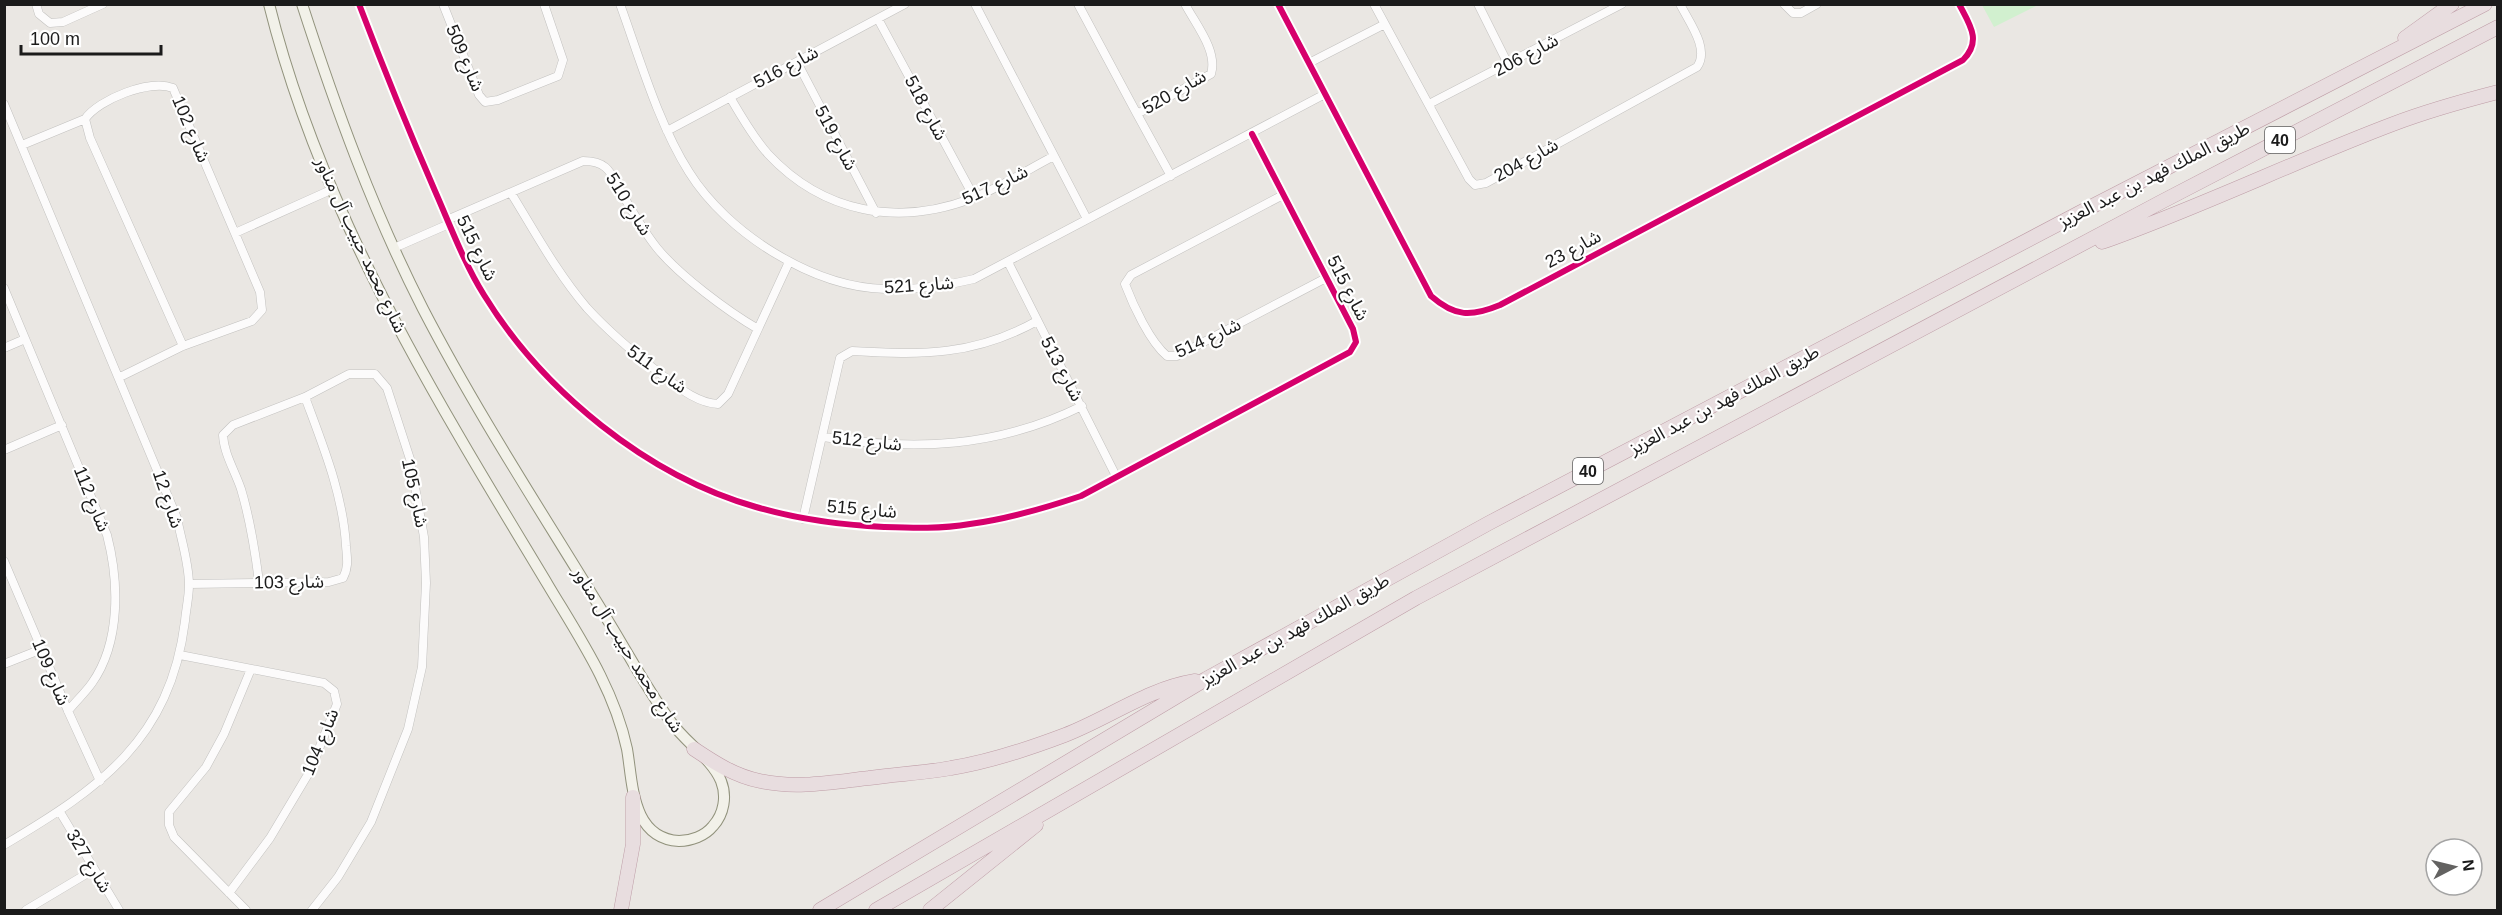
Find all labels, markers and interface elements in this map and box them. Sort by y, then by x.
scale bar [21,18,160,56]
street label: شارع 509 [438,22,488,96]
text: 100 m [30,29,80,49]
street label: شارع 206 [1490,30,1564,84]
street label: شارع 516 [750,42,824,96]
street label: شارع 520 [1139,66,1211,122]
street label: شارع 518 [897,72,951,146]
street label: شارع 102 [164,93,214,167]
street label: شارع 519 [807,102,861,176]
street label: طريق الملك فهد بن عبد العزيز [2054,118,2253,233]
road number: 40 [2265,127,2295,153]
street label: شارع 204 [1490,134,1563,189]
street label: شارع محمد حبيب آل مناور [307,153,411,338]
street label: شارع 517 [959,161,1033,213]
street label: شارع 510 [599,169,656,241]
street label: شارع 515 [449,212,501,286]
street label: شارع 23 [1542,226,1606,275]
street label: شارع 515 [1320,252,1373,326]
street label: شارع 521 [883,273,955,301]
street label: شارع 514 [1172,314,1246,366]
street label: شارع 513 [1033,333,1087,407]
street label: شارع 511 [621,341,691,401]
street label: طريق الملك فهد بن عبد العزيز [1625,341,1823,460]
street label: شارع 512 [831,427,903,459]
street label: شارع 105 [394,457,432,530]
road number: 40 [1573,458,1603,484]
street label: شارع 112 [66,463,114,536]
street label: شارع 12 [145,467,187,532]
street label: شارع 515 [826,496,898,526]
street label: شارع محمد حبيب آل مناور [565,563,687,739]
street label: طريق الملك فهد بن عبد العزيز [1197,570,1393,692]
street label: شارع 103 [254,571,324,597]
street label: شارع 109 [24,636,74,710]
street label: شارع 104 [298,706,346,780]
street label: شارع 327 [59,826,116,898]
north arrow [2424,837,2484,897]
text: N [2459,858,2478,872]

